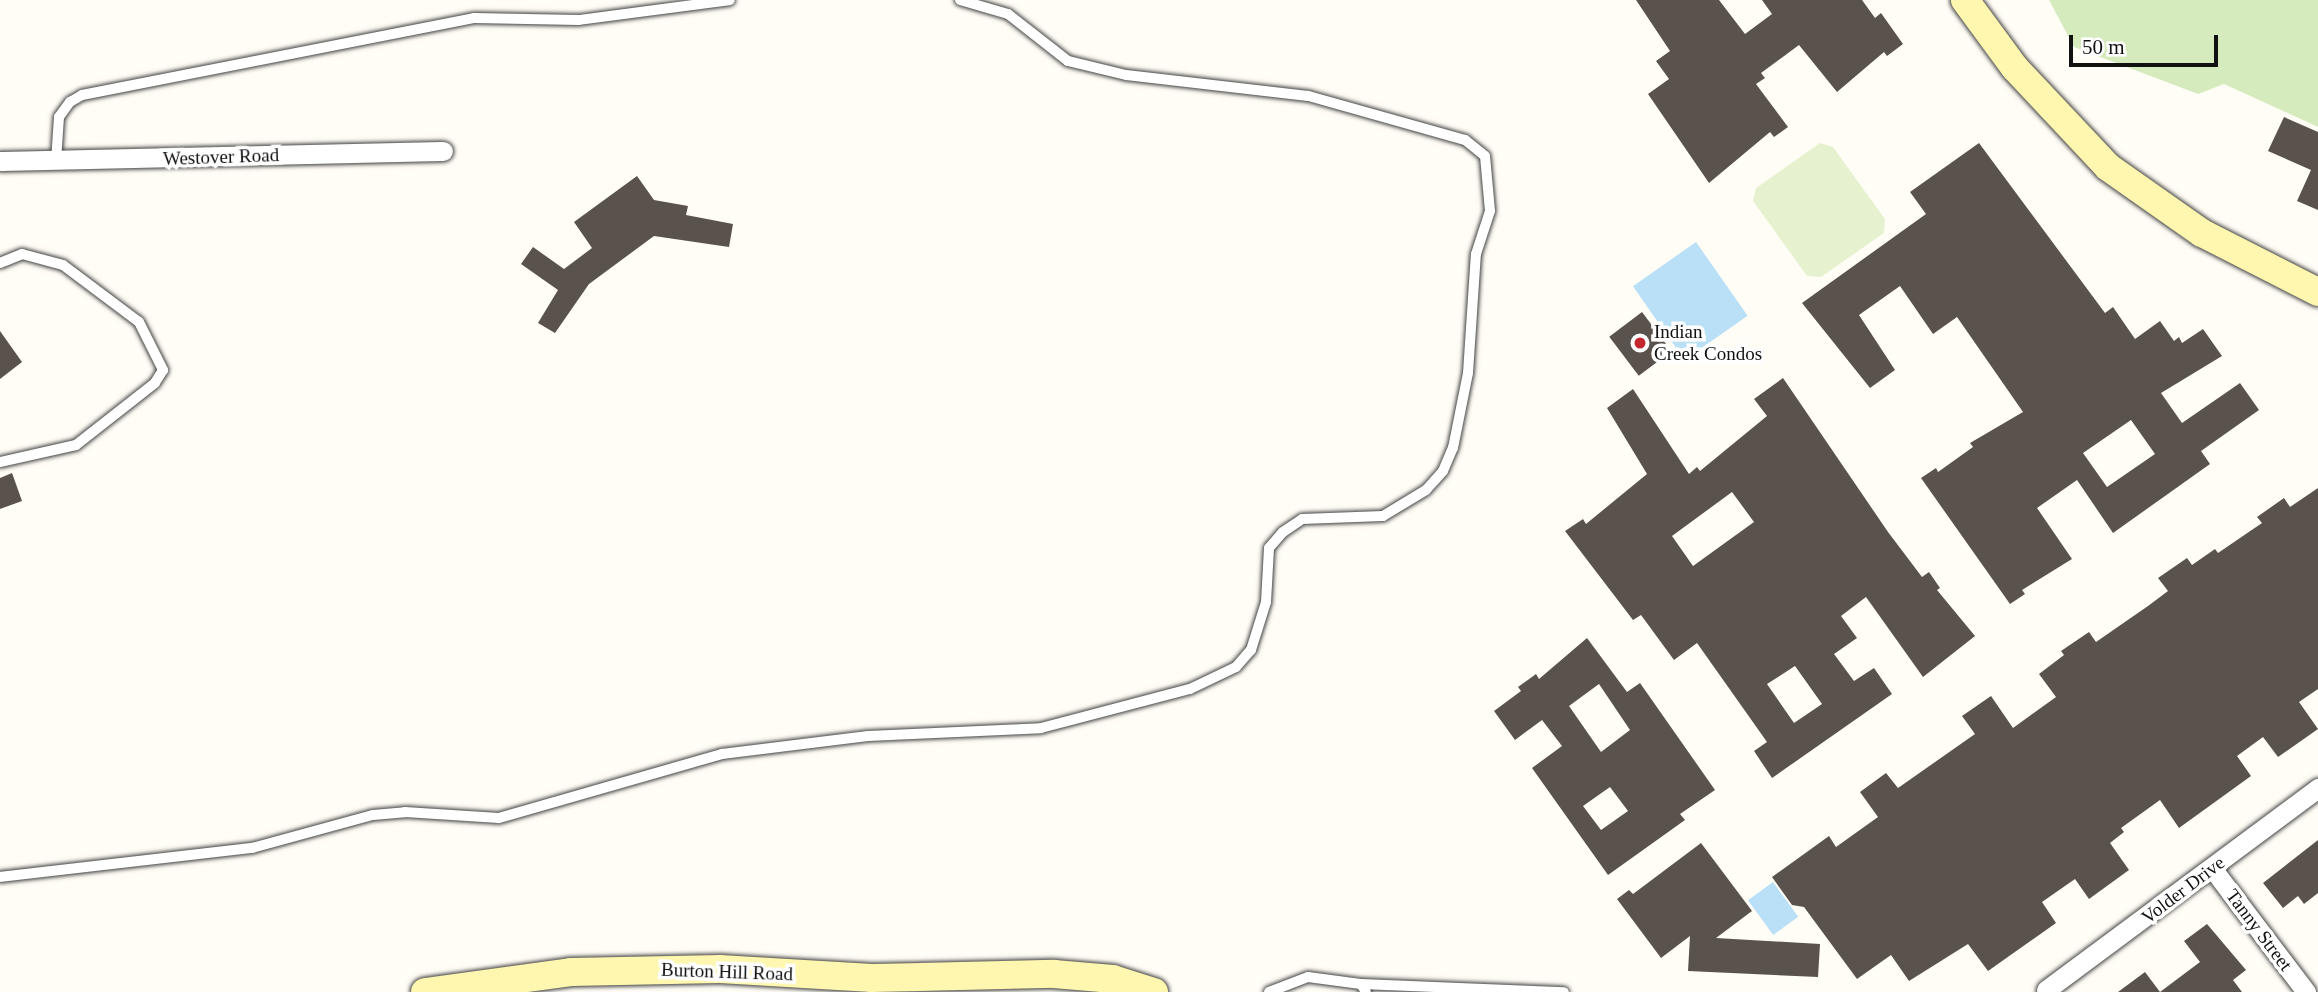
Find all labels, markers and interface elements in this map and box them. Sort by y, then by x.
scale bar [2073,21,2222,65]
text: 50 m [2082,35,2125,59]
street label: Westover Road [163,144,279,170]
place label: Indian Creek Condos [1654,321,1762,365]
marker: Indian Creek Condos [1632,335,1648,351]
street label: Volder Drive [2137,851,2229,929]
street label: Tanny Street [2221,885,2297,975]
street label: Burton Hill Road [661,958,793,986]

